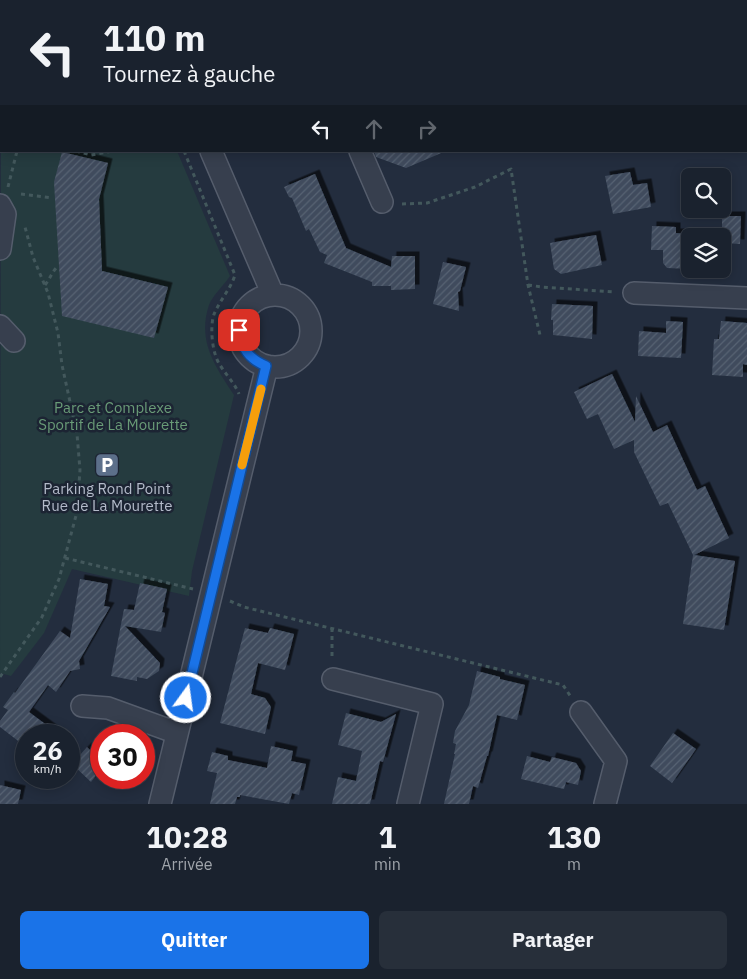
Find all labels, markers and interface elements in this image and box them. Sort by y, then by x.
text: 110 m [103,15,206,61]
icon: left [20,20,85,85]
text: Tournez à gauche [103,59,275,88]
icon: left [307,115,335,143]
icon: ahead [360,115,388,143]
icon: right [413,115,441,143]
map controls [681,168,731,278]
button: search [681,168,731,218]
button: layers [681,228,731,278]
pin [218,309,260,351]
icon: arrive [225,316,253,344]
park label: Parc et Complexe Sportif de La Mourette [38,398,188,434]
parking icon: Parking Rond Point Rue de La Mourette [94,452,120,478]
place label: Parking Rond Point Rue de La Mourette [42,479,172,515]
position arrow [159,671,211,723]
speed limit sign: 30 [90,724,155,789]
text: 26 [32,734,63,767]
text: km/h [33,761,62,776]
text: 10:28 [146,817,228,856]
text: 1 [378,817,396,856]
text: 130 [547,817,601,856]
text: Arrivée [161,854,213,874]
text: min [374,854,401,874]
text: m [567,854,581,874]
button: Quitter [20,911,369,969]
button: Partager [379,911,727,969]

